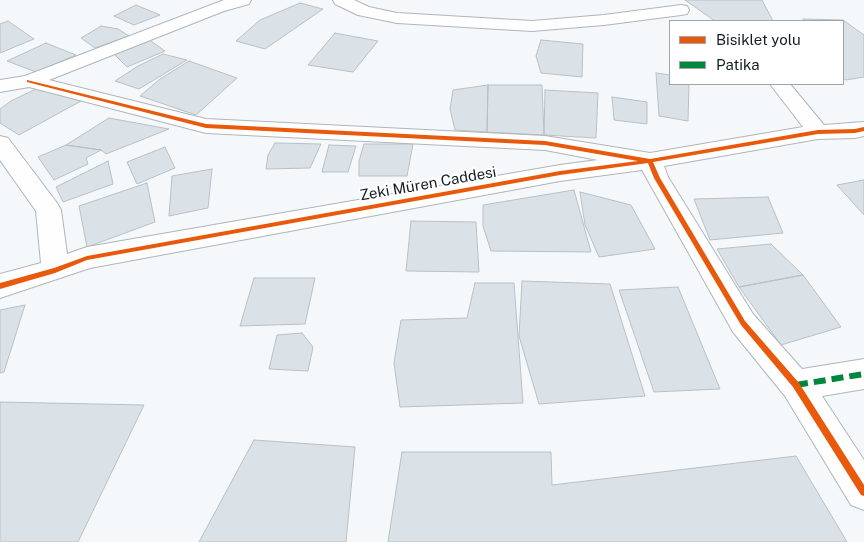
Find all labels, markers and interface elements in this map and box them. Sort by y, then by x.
legend [669,20,844,85]
text: Bisiklet yolu [716,31,801,48]
text: Patika [716,56,760,73]
street label: Zeki Müren Caddesi [358,163,498,205]

